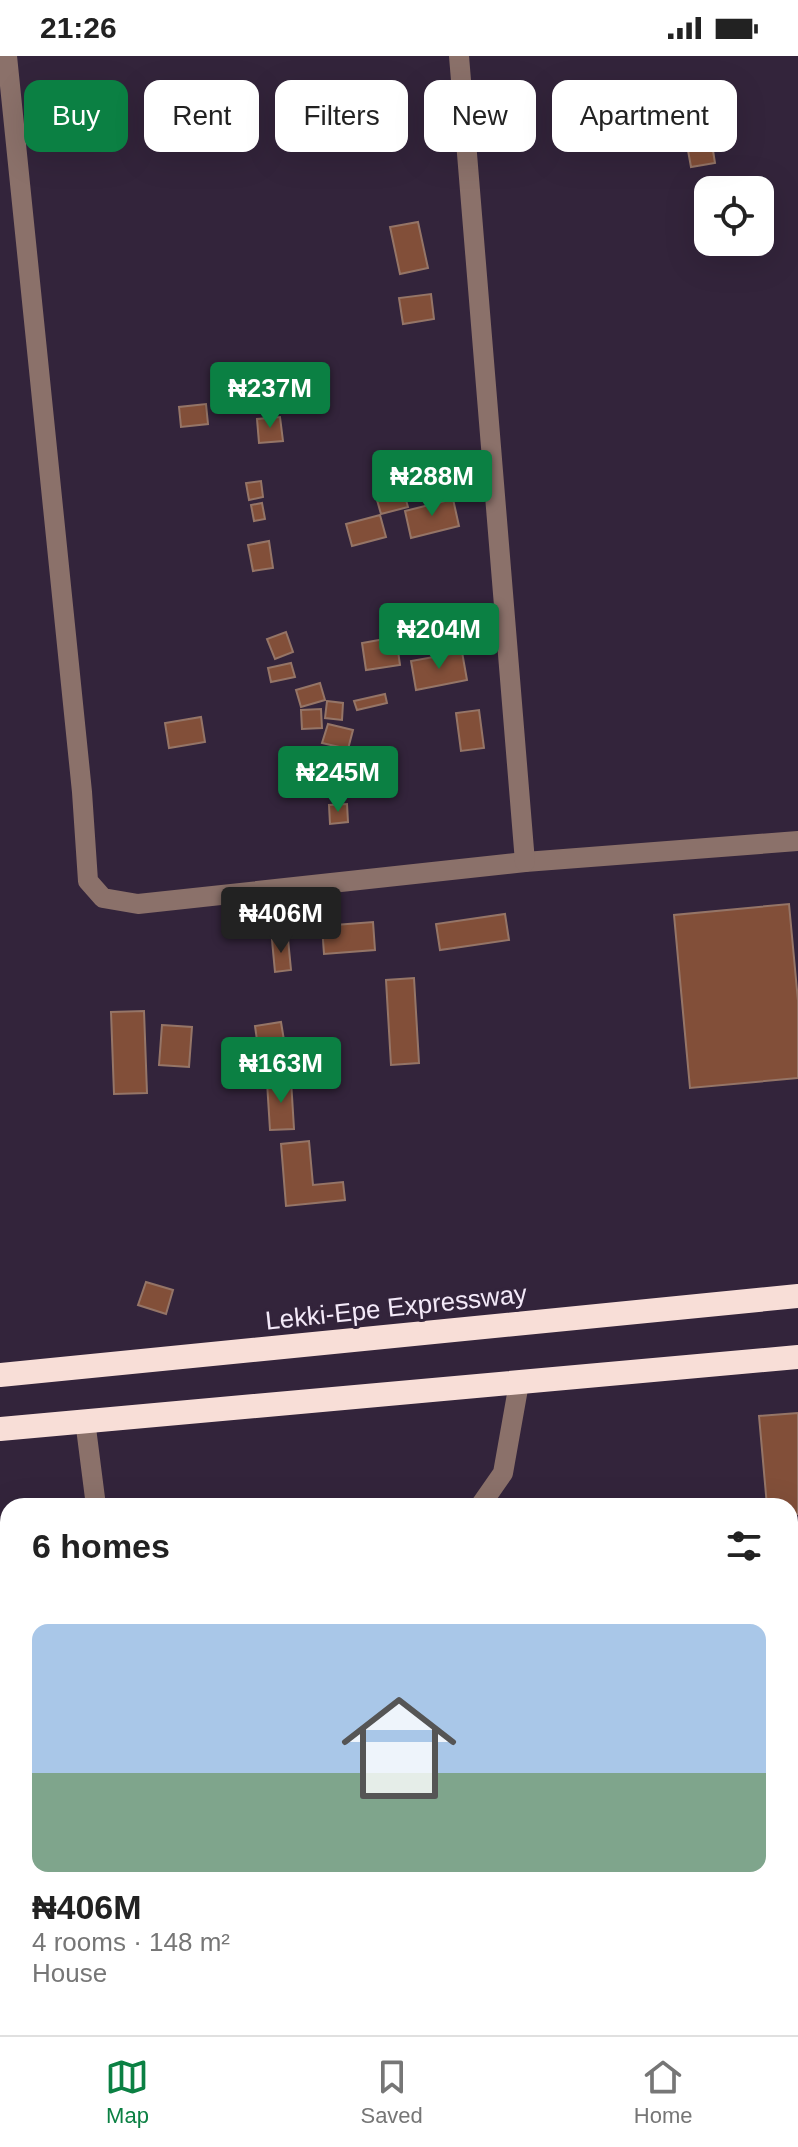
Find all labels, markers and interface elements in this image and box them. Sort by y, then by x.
text: 21:26 [40,11,117,44]
chip: Buy [24,80,128,152]
chip: Rent [144,80,259,152]
chip: Filters [275,80,408,152]
chip: New [424,80,536,152]
chip: Apartment [552,80,737,152]
map controls [694,176,774,256]
button: locate [694,176,774,256]
pin: ₦237M [214,362,326,430]
text: ₦237M [228,373,312,403]
pin: ₦288M [376,450,488,518]
text: ₦288M [390,461,474,491]
pin: ₦204M [383,603,495,671]
text: ₦204M [397,614,481,644]
pin: ₦245M [282,746,394,814]
text: ₦245M [296,757,380,787]
pin: ₦406M [225,887,337,955]
text: ₦406M [239,898,323,928]
pin: ₦163M [225,1037,337,1105]
text: ₦163M [239,1048,323,1078]
street label: Lekki-Epe Expressway [264,1278,528,1336]
icon: filters [722,1524,766,1568]
text: 6 homes [32,1527,170,1565]
icon: home [327,1676,471,1820]
text: ₦406M [32,1888,142,1926]
text: 4 rooms · 148 m² [32,1927,230,1957]
text: House [32,1958,107,1988]
tab: Map [105,2055,149,2129]
tab: Saved [360,2055,423,2129]
tab: Home [634,2055,693,2129]

